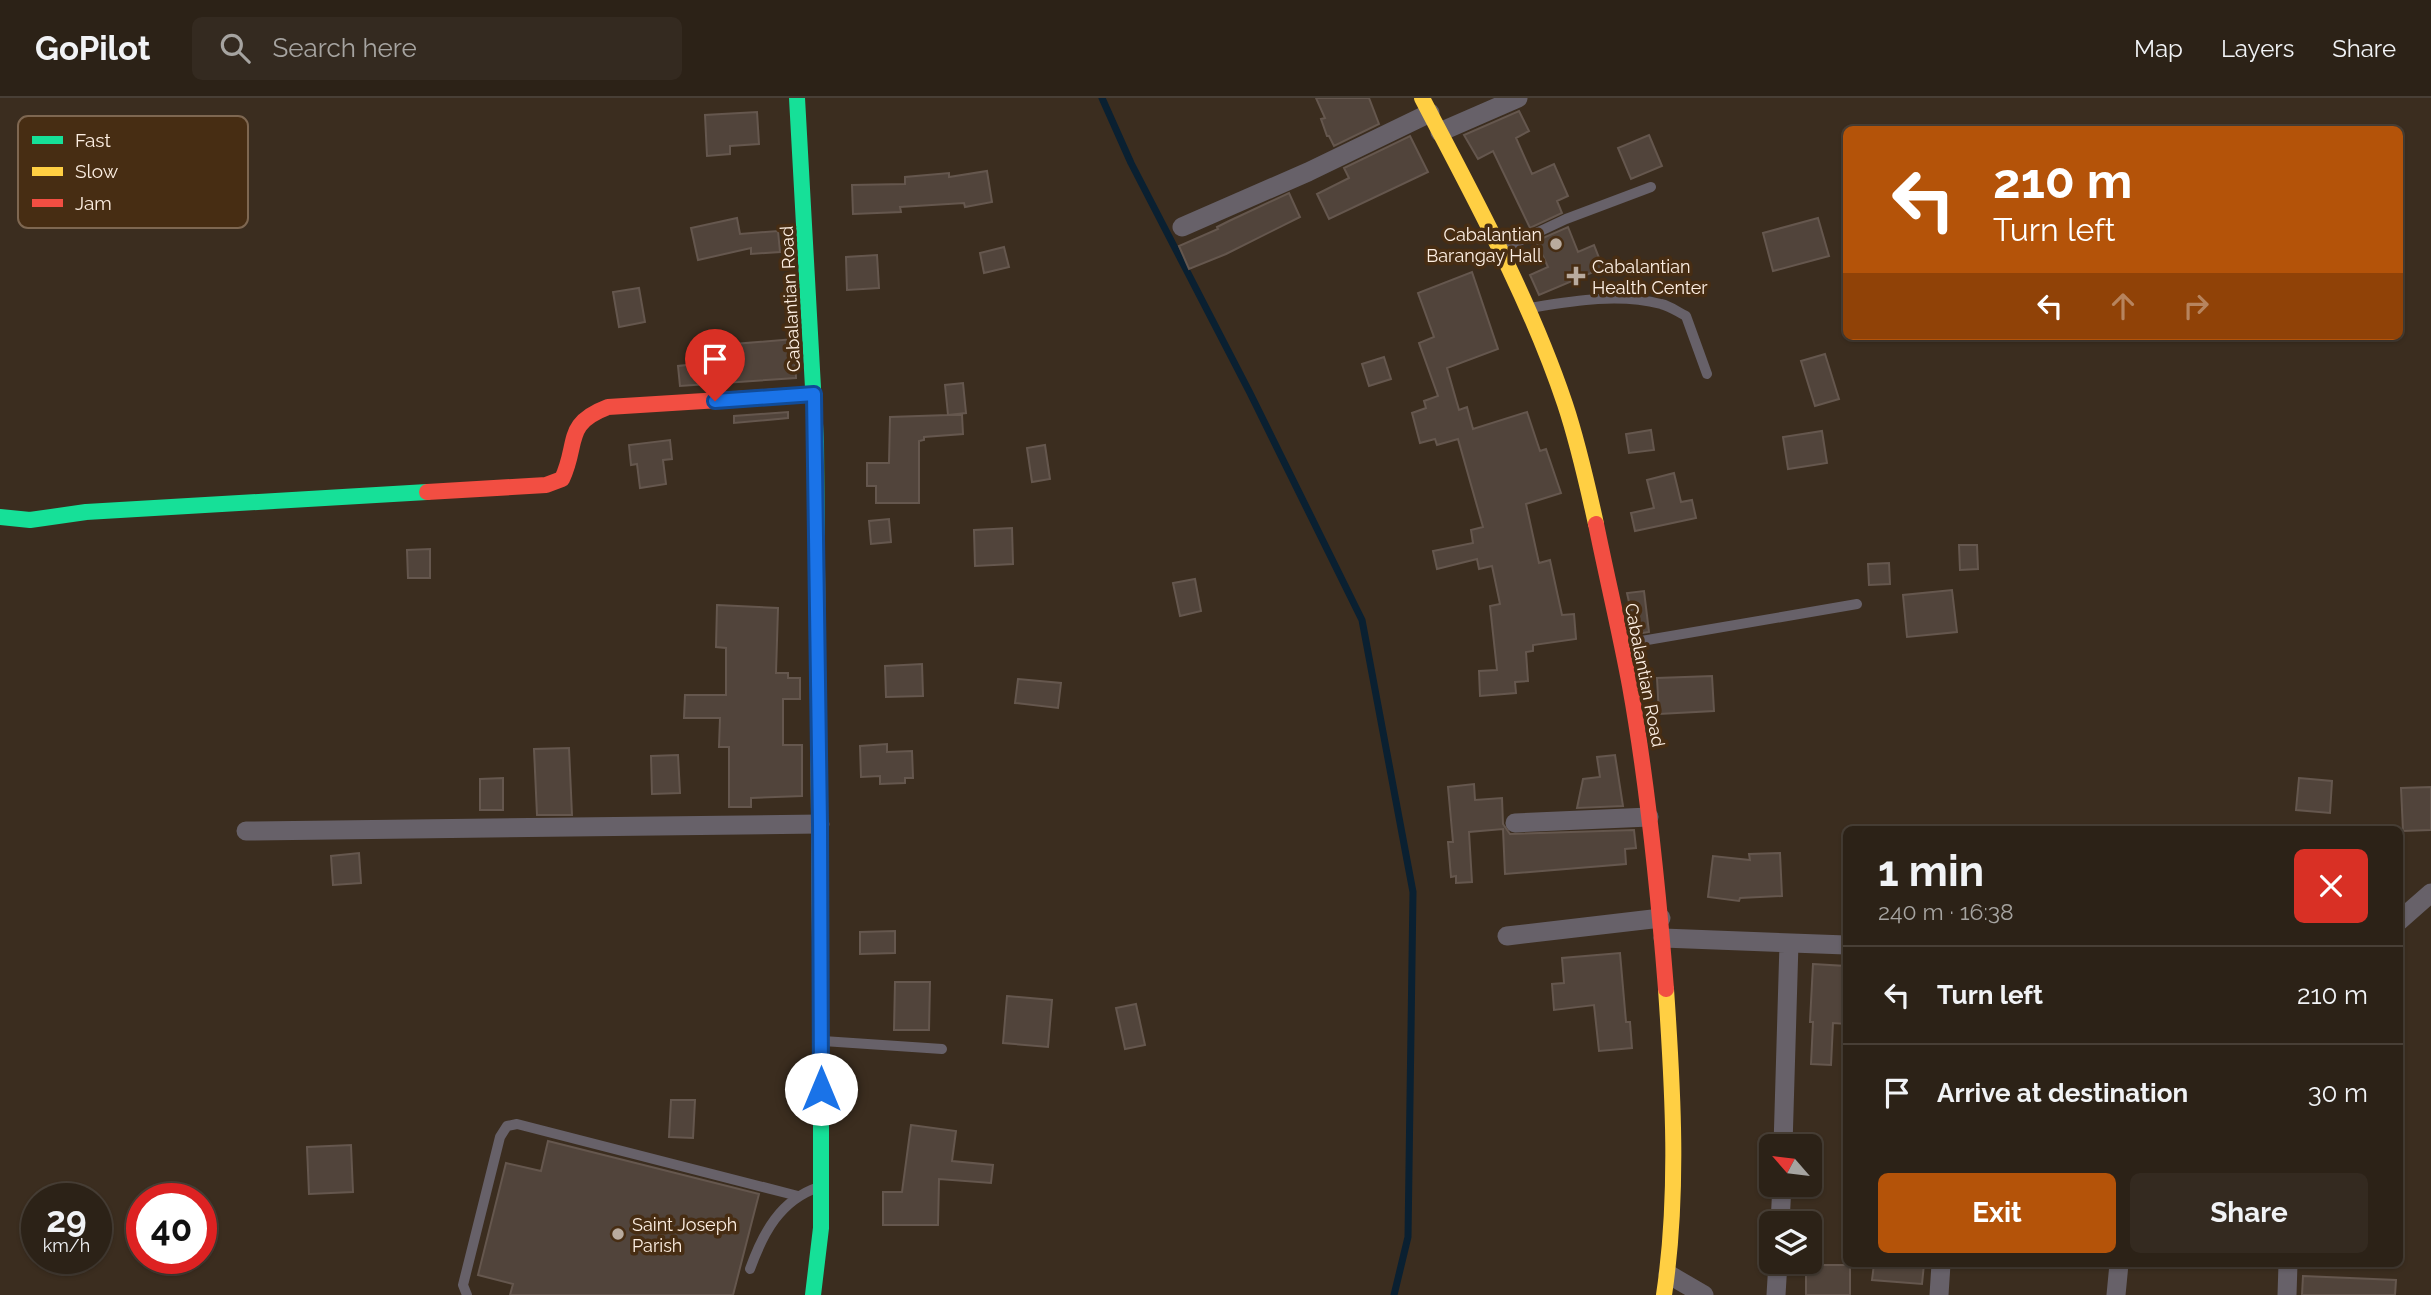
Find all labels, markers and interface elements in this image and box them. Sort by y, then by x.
search box [192,17,682,80]
text: GoPilot [35,29,150,68]
icon: search [216,29,254,67]
text: Search here [272,33,417,63]
text: Map [2134,34,2183,63]
text: Layers [2221,34,2294,63]
text: Share [2332,34,2396,63]
legend [18,116,248,228]
text: Fast [75,129,111,151]
text: 210 m [1993,152,2132,209]
icon: left [1878,154,1969,245]
text: Slow [75,160,119,182]
text: Jam [75,192,112,214]
text: Turn left [1993,211,2115,248]
place label: Cabalantian Barangay Hall [1426,224,1542,266]
street label: Cabalantian Road [776,225,804,373]
marker: Cabalantian Barangay Hall [1548,236,1564,252]
place label: Cabalantian Health Center [1592,256,1708,298]
marker: Cabalantian Health Center [1566,266,1586,286]
icon: left [2031,287,2069,325]
icon: ahead [2104,287,2142,325]
icon: right [2177,287,2215,325]
pin [685,329,745,401]
icon: arrive [696,340,734,378]
street label: Cabalantian Road [1621,601,1669,749]
text: 1 min [1878,847,1984,896]
button: close [2294,849,2368,923]
text: 240 m · 16:38 [1878,898,2014,925]
icon: left [1878,976,1916,1014]
text: Turn left [1937,980,2043,1010]
text: 210 m [2297,980,2368,1010]
position arrow [784,1052,858,1126]
icon: arrive [1878,1074,1916,1112]
text: Arrive at destination [1937,1078,2188,1108]
text: 30 m [2308,1078,2368,1108]
north arrow [1759,1134,1822,1197]
map controls [1759,1134,1822,1274]
button: Exit [1878,1173,2116,1253]
button: Share [2130,1173,2368,1253]
speed limit sign: 40 [126,1183,217,1274]
text: 29 [46,1199,87,1240]
button: layers [1759,1211,1822,1274]
place label: Saint Joseph Parish [632,1214,737,1256]
marker: Saint Joseph Parish [610,1226,626,1242]
text: km/h [43,1235,90,1256]

